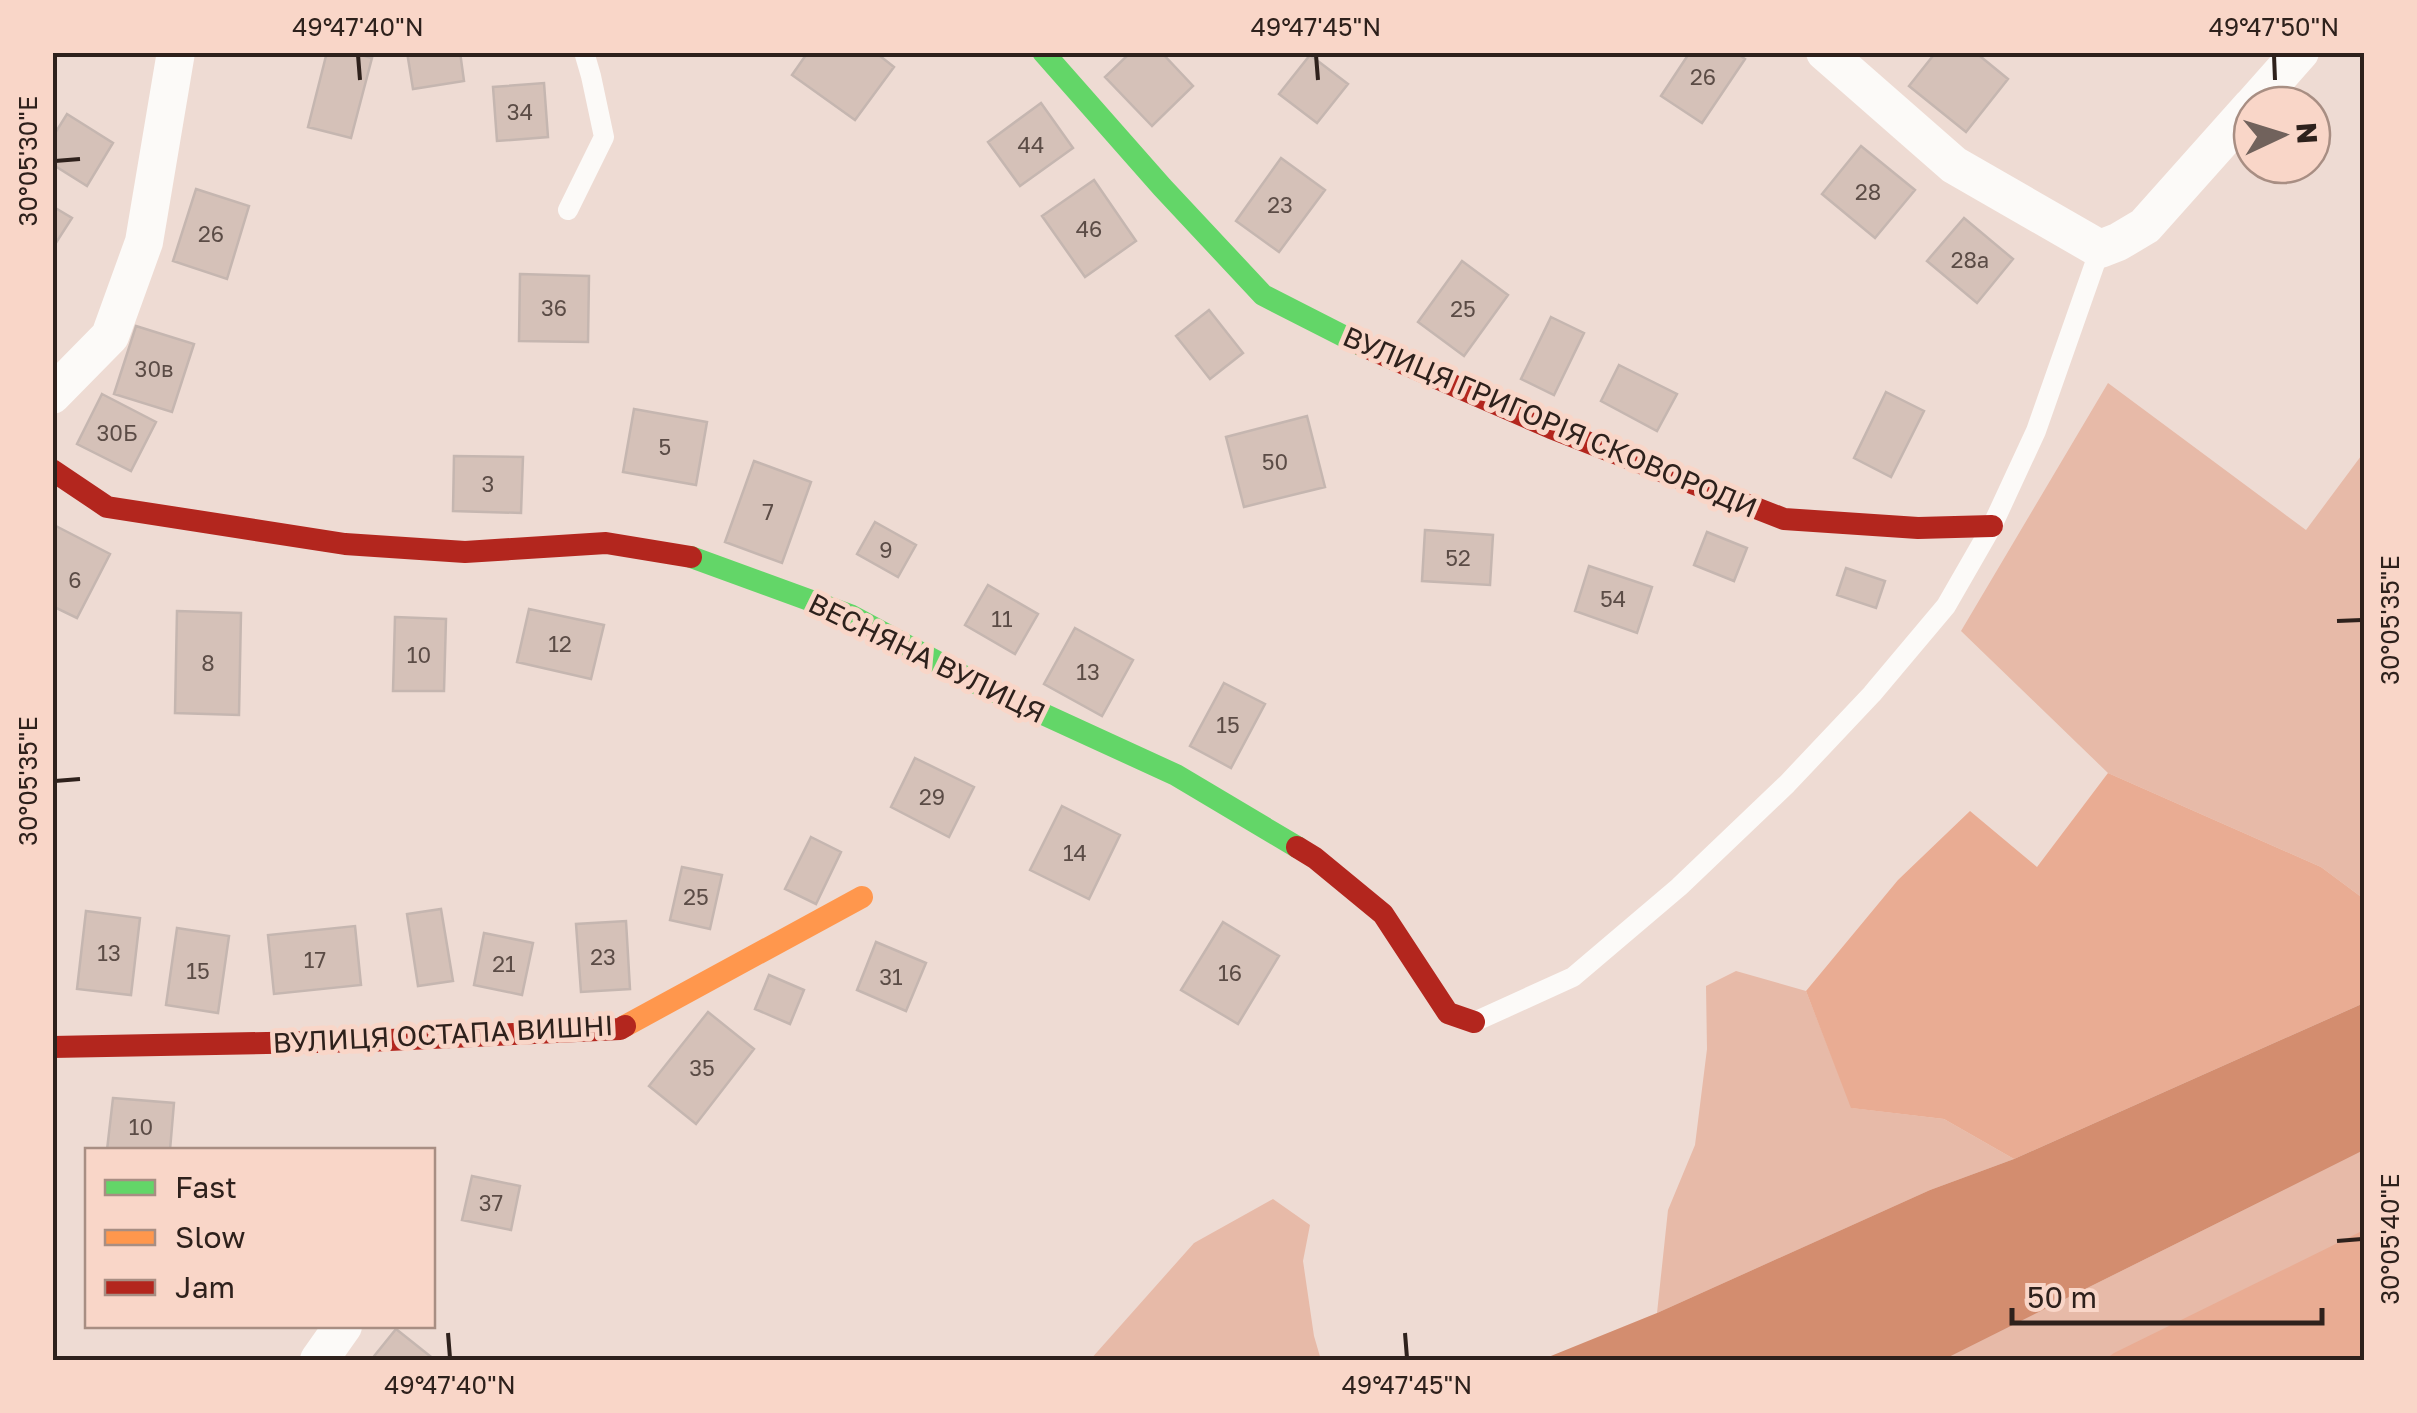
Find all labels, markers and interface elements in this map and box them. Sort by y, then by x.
text: 49°47'40"N [292,11,424,42]
text: 49°47'45"N [1251,11,1381,42]
text: 49°47'50"N [2209,11,2339,42]
house number: 26 [1690,63,1716,90]
north arrow [2232,85,2332,185]
text: 30°05'30"E [12,96,43,226]
house number: 34 [507,98,533,125]
text: N [2290,121,2325,145]
house number: 44 [1018,131,1044,158]
house number: 28 [1855,178,1881,205]
house number: 23 [1267,191,1293,218]
house number: 46 [1076,215,1102,242]
house number: 26 [198,220,224,247]
house number: 28а [1951,246,1989,273]
house number: 36 [541,294,567,321]
house number: 25 [1450,295,1476,322]
street label: ВУЛИЦЯ ГРИГОРІЯ СКОВОРОДИ [1338,319,1762,524]
house number: 30в [135,355,173,382]
house number: 30Б [96,419,138,446]
house number: 5 [659,433,671,460]
house number: 50 [1262,448,1288,475]
house number: 3 [482,470,494,497]
house number: 7 [762,498,774,525]
house number: 9 [879,536,893,563]
house number: 52 [1445,544,1471,571]
text: 30°05'35"E [2374,555,2405,685]
house number: 6 [68,566,82,593]
house number: 54 [1600,585,1626,612]
street label: ВЕСНЯНА ВУЛИЦЯ [804,586,1051,729]
house number: 11 [991,605,1013,632]
house number: 12 [548,630,572,657]
house number: 10 [407,641,431,668]
house number: 8 [201,649,215,676]
house number: 13 [1076,658,1100,685]
house number: 15 [1216,711,1240,738]
text: 30°05'35"E [12,716,43,846]
house number: 29 [919,783,945,810]
house number: 14 [1063,839,1087,866]
house number: 25 [683,883,709,910]
house number: 13 [97,939,121,966]
house number: 23 [590,943,616,970]
house number: 17 [304,946,326,973]
house number: 21 [492,950,516,977]
house number: 15 [186,957,210,984]
house number: 16 [1218,959,1242,986]
house number: 31 [879,963,903,990]
street label: ВУЛИЦЯ ОСТАПА ВИШНІ [272,1008,614,1059]
house number: 35 [689,1054,715,1081]
house number: 10 [129,1113,153,1140]
legend [85,1148,435,1328]
text: Fast [175,1169,237,1205]
text: 30°05'40"E [2374,1173,2405,1305]
house number: 37 [479,1189,503,1216]
text: Slow [175,1219,246,1255]
scale bar [2012,1263,2322,1325]
text: Jam [175,1269,235,1305]
text: 50 m [2027,1279,2097,1315]
text: 49°47'40"N [384,1369,516,1400]
text: 49°47'45"N [1342,1369,1472,1400]

